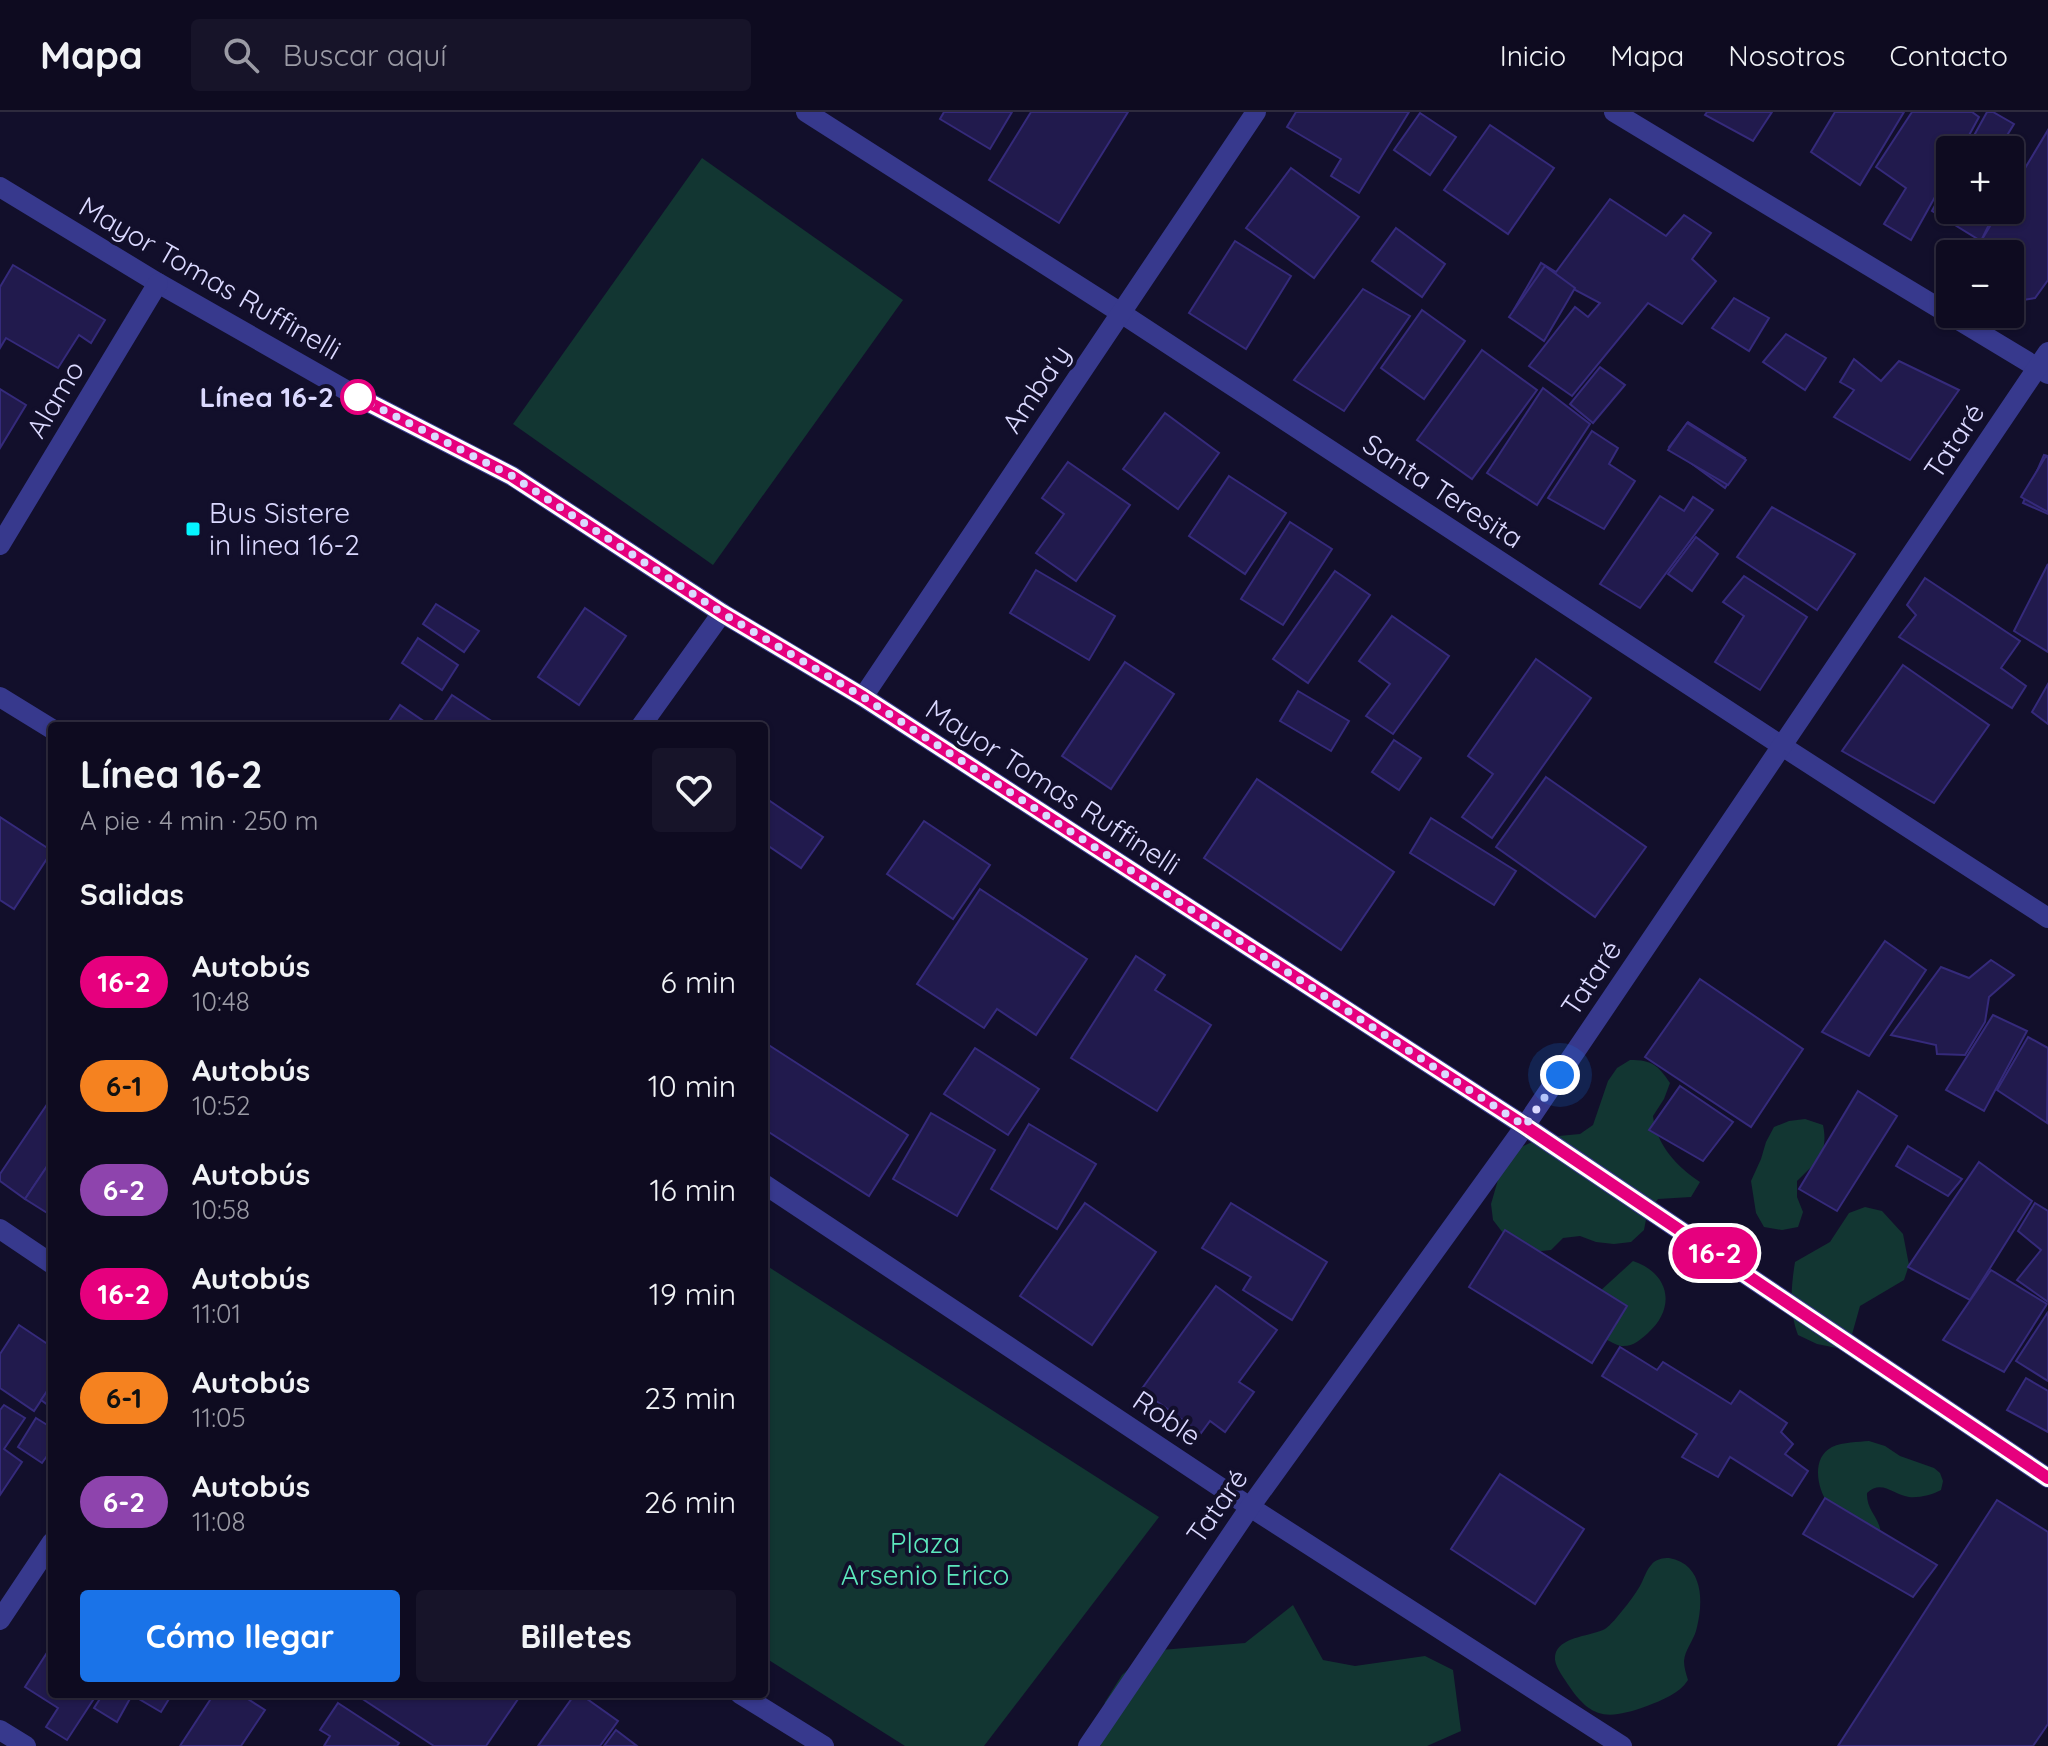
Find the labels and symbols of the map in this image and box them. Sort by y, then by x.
street label: Mayor Tomas Ruffinelli [73,188,347,367]
street label: Amba'y [993,338,1078,440]
street label: Alamo [18,354,91,444]
place label: Línea 16-2 [200,379,334,414]
marker: Línea 16-2 [341,380,375,414]
street label: Tataré [1916,396,1991,485]
street label: Santa Teresita [1357,426,1530,555]
place label: Bus Sistere in linea 16-2 [209,495,360,562]
marker: Bus Sistere in linea 16-2 [184,520,202,538]
street label: Mayor Tomas Ruffinelli [919,691,1187,882]
street label: Tataré [1553,933,1628,1022]
your location [1540,1055,1580,1095]
line badge: 16-2 [1659,1227,1771,1279]
street label: Roble [1127,1382,1208,1453]
street label: Tataré [1178,1461,1255,1550]
park label: Plaza Arsenio Erico [841,1525,1009,1592]

